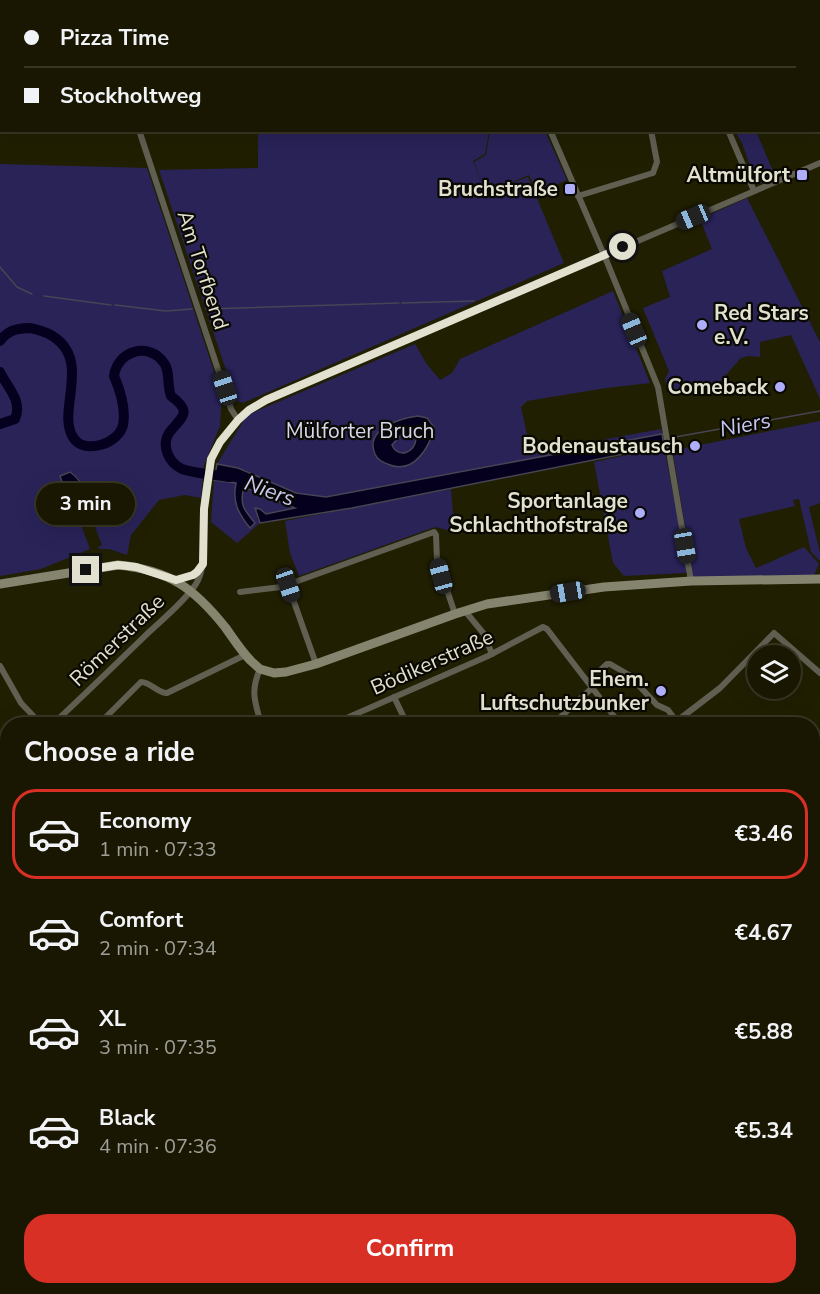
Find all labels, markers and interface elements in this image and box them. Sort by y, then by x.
text: Pizza Time [60,23,169,53]
text: Stockholtweg [60,81,202,111]
place label: Altmülfort [686,161,791,189]
marker: Altmülfort [795,168,809,182]
place label: Bruchstraße [438,175,558,203]
marker: Bruchstraße [563,182,577,196]
car [673,202,713,232]
street label: Am Torfbend [171,207,235,333]
route start [609,233,636,260]
place label: Red Stars e.V. [714,299,809,351]
car [619,310,649,350]
marker: Red Stars e.V. [695,318,709,332]
car [211,368,239,408]
place label: Comeback [667,373,769,401]
marker: Comeback [773,380,787,394]
water label: Niers [717,405,773,445]
park label: Mülforter Bruch [286,417,434,445]
place label: Bodenaustausch [522,432,683,460]
marker: Bodenaustausch [688,439,702,453]
water label: Niers [240,468,299,514]
callout: 3 min [36,483,136,525]
place label: Sportanlage Schlachthofstraße [449,487,628,539]
text: 3 min [60,490,111,517]
marker: Sportanlage Schlachthofstraße [633,506,647,520]
car [673,527,697,565]
route end [72,556,99,583]
car [428,556,454,596]
car [274,565,302,605]
car [549,580,587,604]
street label: Römerstraße [63,588,171,692]
street label: Bödikerstraße [366,622,498,702]
map controls [747,645,801,699]
button: layers [747,645,801,699]
place label: Ehem. Luftschutzbunker [480,665,650,717]
marker: Ehem. Luftschutzbunker [654,684,668,698]
text: Choose a ride [24,734,195,771]
text: Economy [99,806,191,836]
icon: car [27,807,81,861]
text: €3.46 [735,819,793,849]
text: 1 min · 07:33 [99,836,217,863]
text: Comfort [99,905,183,935]
icon: car [27,906,81,960]
text: €4.67 [735,918,793,948]
text: 2 min · 07:34 [99,935,217,962]
text: XL [99,1004,126,1034]
icon: car [27,1005,81,1059]
text: €5.88 [735,1017,793,1047]
text: 3 min · 07:35 [99,1034,217,1061]
text: Black [99,1103,155,1133]
icon: car [27,1104,81,1158]
text: €5.34 [735,1116,793,1146]
text: 4 min · 07:36 [99,1133,217,1160]
button: Confirm [24,1214,796,1283]

